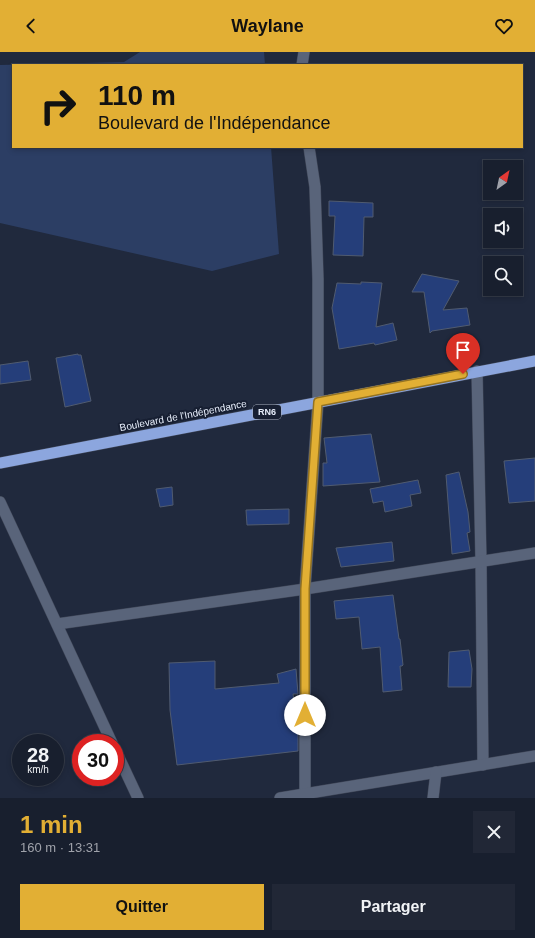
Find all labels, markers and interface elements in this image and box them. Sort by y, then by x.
icon: back [20,15,42,37]
icon: heart [493,15,515,37]
text: Waylane [231,16,304,36]
icon: right [32,80,84,132]
text: 110 m [98,80,176,111]
text: Boulevard de l'Indépendance [98,113,331,133]
north arrow [483,160,523,200]
map controls [483,160,523,296]
button: sound [483,208,523,248]
button: search [483,256,523,296]
pin [446,333,480,374]
icon: arrive [452,339,474,361]
street label: Boulevard de l'Indépendance [119,398,248,433]
road number: RN6 [253,405,281,419]
position arrow [284,694,326,736]
speed limit sign: 30 [72,734,124,786]
text: 28 [27,744,49,766]
text: km/h [27,764,49,775]
text: 1 min [20,811,83,838]
button: close [473,811,515,853]
text: 160 m · 13:31 [20,840,100,855]
button: Quitter [20,884,264,930]
button: Partager [272,884,515,930]

